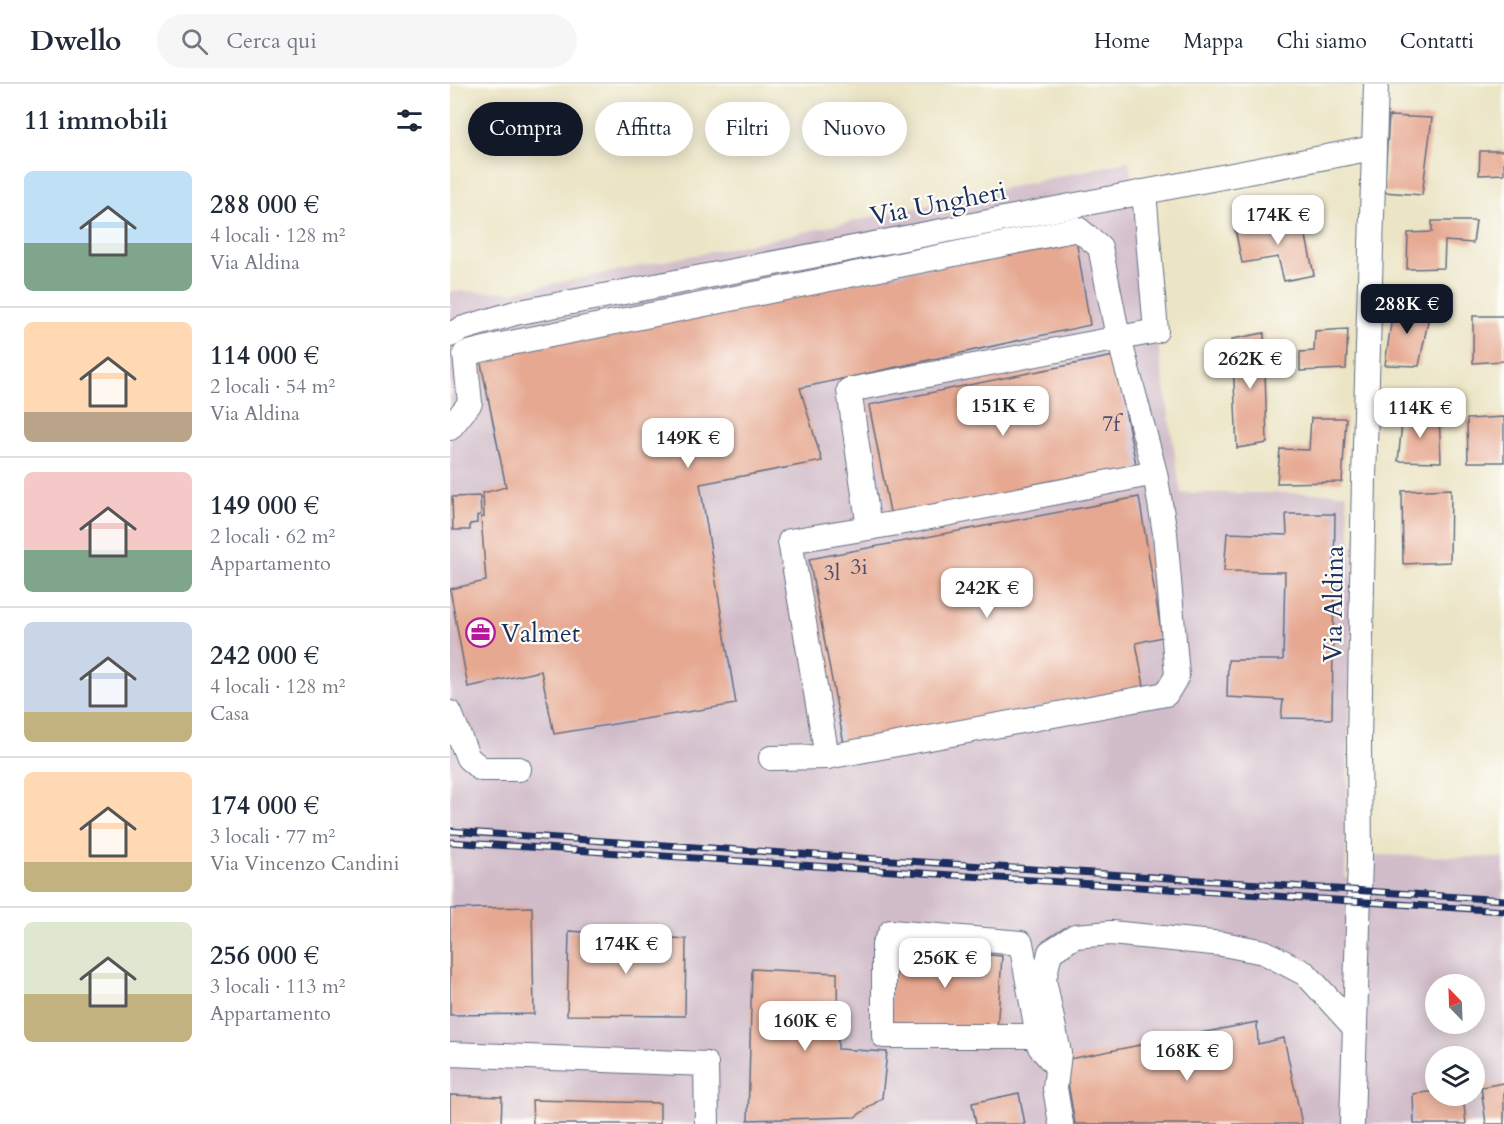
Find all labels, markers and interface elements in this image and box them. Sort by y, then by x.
search box [157,14,577,68]
text: Dwello [30,22,121,60]
icon: search [178,25,211,58]
text: Cerca qui [226,26,317,56]
text: Home [1094,27,1150,56]
text: Mappa [1183,27,1244,56]
text: Chi siamo [1277,27,1367,56]
text: Contatti [1400,27,1474,56]
chip: Compra [468,102,583,156]
chip: Affitta [595,102,693,156]
chip: Filtri [705,102,790,156]
chip: Nuovo [802,102,907,156]
text: 11 immobili [24,103,168,138]
icon: filters [393,104,426,137]
street label: Via Ungheri [867,173,1009,234]
text: 288 000 € [210,187,319,222]
icon: home [72,195,144,267]
pin: 174K € [1229,195,1327,246]
text: 174K € [1246,201,1310,228]
text: 4 locali · 128 m² [210,222,346,249]
text: Via Aldina [210,249,300,276]
pin: 288K € [1358,284,1456,335]
text: 288K € [1375,290,1439,317]
text: 114 000 € [210,338,319,373]
pin: 262K € [1201,339,1299,390]
text: 262K € [1218,345,1282,372]
icon: home [72,346,144,418]
text: 2 locali · 54 m² [210,373,335,400]
pin: 151K € [954,386,1052,437]
pin: 114K € [1371,388,1469,439]
text: 151K € [971,392,1035,419]
text: 114K € [1388,394,1452,421]
text: Via Aldina [210,400,300,427]
house number: 7f [1102,409,1123,439]
pin: 149K € [639,418,737,469]
text: 149K € [656,424,720,451]
text: 149 000 € [210,488,319,523]
icon: home [72,496,144,568]
text: 2 locali · 62 m² [210,523,335,550]
street label: Via Aldina [1315,545,1352,663]
text: Appartamento [210,550,331,577]
house number: 3i [850,552,868,582]
house number: 3l [824,558,841,588]
pin: 242K € [938,568,1036,619]
text: 242K € [955,574,1019,601]
place label: Valmet [501,616,580,651]
office icon: Valmet [464,617,496,649]
text: 242 000 € [210,638,319,673]
icon: home [72,646,144,718]
text: 4 locali · 128 m² [210,673,346,700]
text: Casa [210,700,249,727]
text: 174 000 € [210,788,319,823]
icon: home [72,796,144,868]
text: 3 locali · 77 m² [210,823,335,850]
text: Via Vincenzo Candini [210,850,399,877]
pin: 174K € [577,924,675,975]
text: 174K € [594,930,658,957]
text: 256 000 € [210,938,319,973]
pin: 256K € [896,938,994,989]
text: 256K € [913,944,977,971]
icon: home [72,946,144,1018]
text: 3 locali · 113 m² [210,973,346,1000]
north arrow [1425,974,1485,1034]
map controls [1425,974,1485,1106]
text: Appartamento [210,1000,331,1027]
pin: 160K € [756,1001,854,1052]
text: 160K € [773,1007,837,1034]
pin: 168K € [1138,1031,1236,1082]
text: 168K € [1155,1037,1219,1064]
button: layers [1425,1046,1485,1106]

